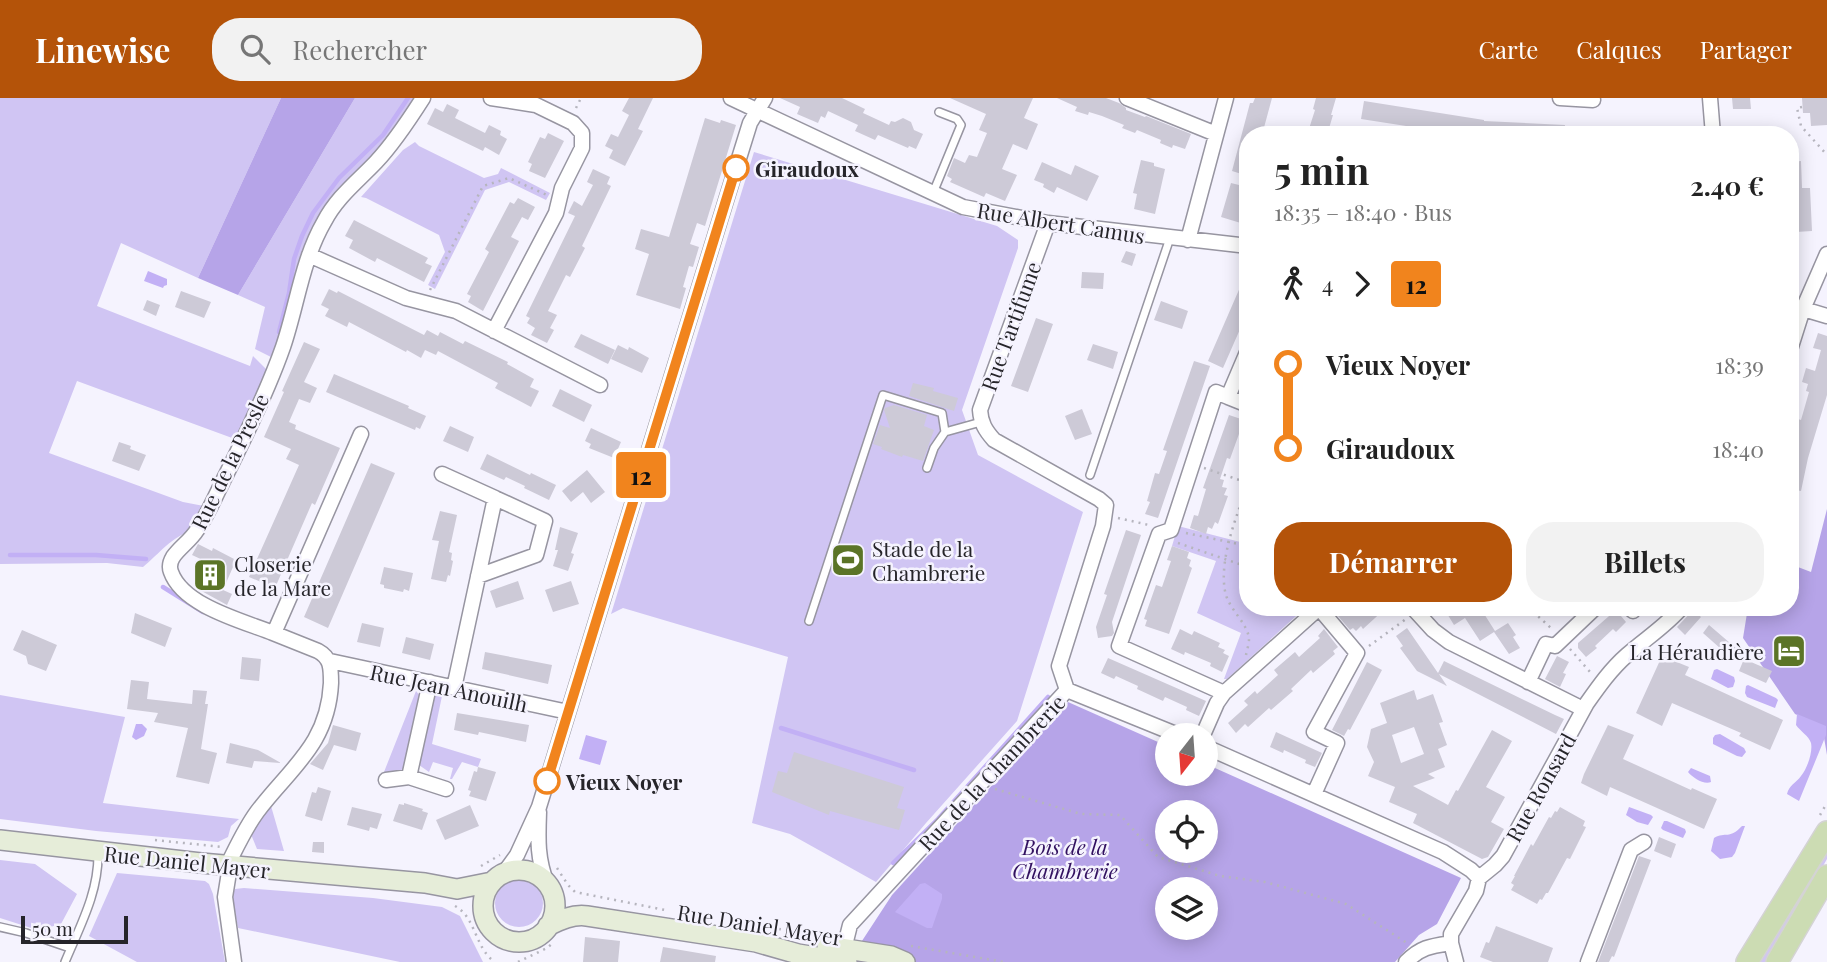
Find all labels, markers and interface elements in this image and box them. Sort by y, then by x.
search box [212,18,702,81]
text: Linewise [35,27,170,71]
icon: search [236,30,274,68]
text: Rechercher [292,32,427,67]
text: Carte [1479,33,1538,65]
text: Calques [1576,33,1662,65]
text: Partager [1700,33,1792,65]
text: 5 min [1274,144,1369,195]
place label: Giraudoux [755,154,860,182]
marker: Giraudoux [723,155,749,181]
text: 2.40 € [1690,168,1764,203]
street label: Rue Albert Camus [975,195,1147,249]
text: 18:35 – 18:40 · Bus [1274,196,1452,227]
street label: Rue Tartifume [974,257,1046,395]
icon: walk [1274,265,1312,303]
icon: forward [1343,265,1381,303]
text: 4 [1322,268,1333,299]
text: 12 [1405,268,1427,300]
text: Vieux Noyer [1326,347,1470,382]
text: 18:39 [1715,349,1764,380]
street label: Rue de la Presle [184,388,274,534]
text: Giraudoux [1326,431,1455,466]
text: 18:40 [1712,433,1764,464]
line badge: 12 [610,452,672,498]
text: 12 [630,459,652,491]
button: Démarrer [1274,522,1512,602]
button: Billets [1526,522,1764,602]
place label: Stade de la Chambrerie [872,534,985,586]
sports icon: Stade de la Chambrerie [829,541,867,579]
place label: Closerie de la Mare [234,549,331,601]
building icon: Closerie de la Mare [191,556,229,594]
hotel icon: La Héraudière [1770,632,1808,670]
place label: La Héraudière [1630,637,1764,665]
street label: Rue Jean Anouilh [368,657,531,717]
street label: Rue de la Chambrerie [911,688,1071,856]
north arrow [1155,723,1218,786]
map controls [1155,723,1218,940]
street label: Rue Ronsard [1499,728,1581,846]
place label: Vieux Noyer [565,767,683,795]
marker: Vieux Noyer [534,768,560,794]
button: locate [1155,800,1218,863]
park label: Bois de la Chambrerie [1012,832,1118,884]
street label: Rue Daniel Mayer [103,838,272,884]
button: layers [1155,877,1218,940]
street label: Rue Daniel Mayer [676,897,845,951]
scale bar [21,913,128,945]
text: 50 m [32,915,73,941]

